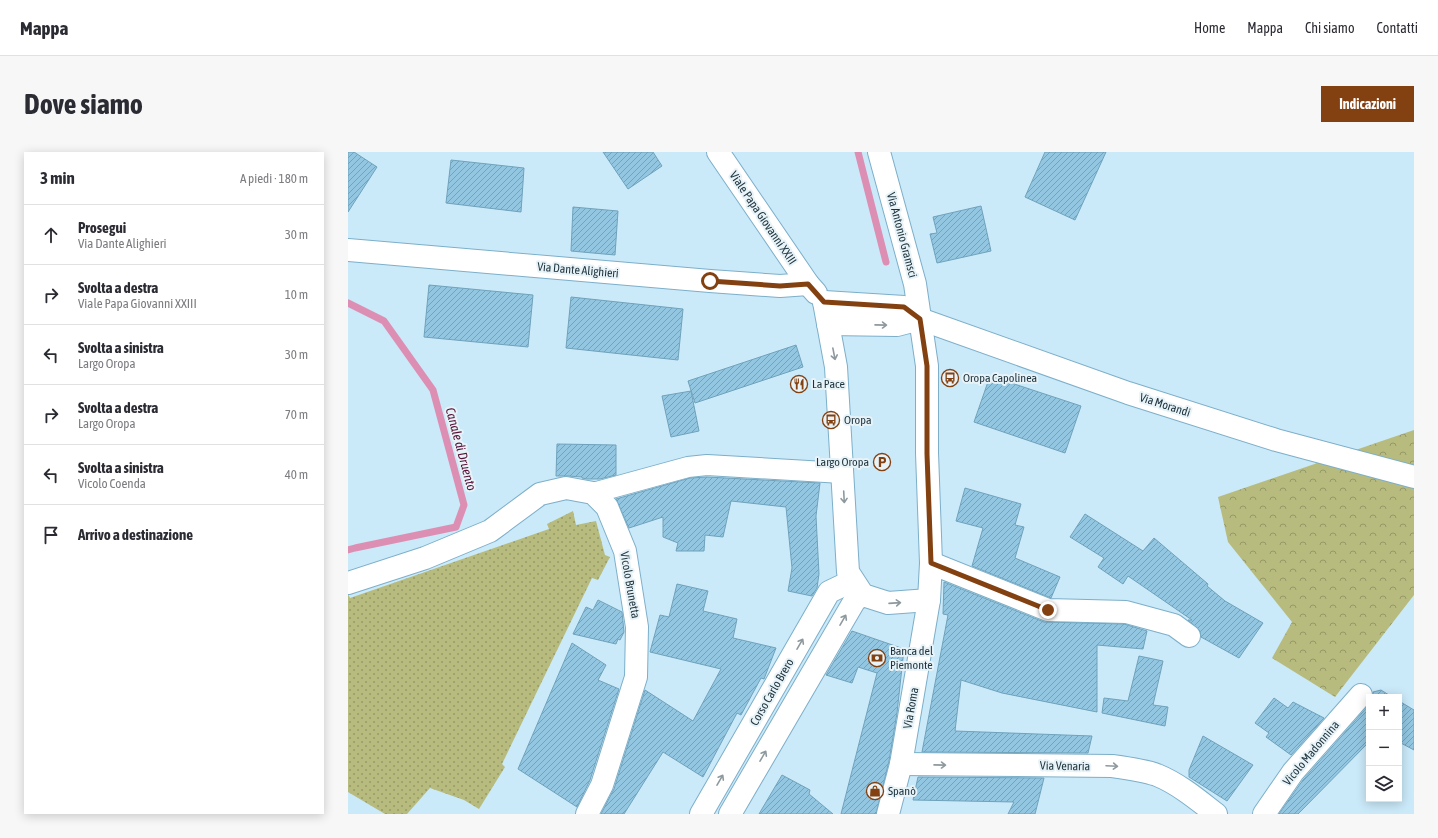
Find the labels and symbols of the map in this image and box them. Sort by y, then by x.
street label: Viale Papa Giovanni XXIII [727,169,799,267]
street label: Via Antonio Gramsci [884,191,920,279]
street label: Via Dante Alighieri [537,259,619,281]
route start [701,272,719,290]
one-way arrow [874,321,887,329]
one-way arrow [830,347,838,360]
bus stop icon: Oropa Capolinea [940,368,960,388]
place label: Oropa Capolinea [963,371,1037,385]
restaurant icon: La Pace [789,374,809,394]
place label: La Pace [812,377,845,391]
street label: Via Morandi [1138,390,1192,420]
water label: Canale di Druento [443,406,479,492]
bus stop icon: Oropa [821,410,841,430]
place label: Oropa [844,413,871,427]
parking icon: Largo Oropa [872,452,892,472]
place label: Largo Oropa [816,455,869,469]
one-way arrow [840,490,847,503]
street label: Vicolo Brunetta [617,550,643,620]
one-way arrow [888,599,901,606]
route end [1039,601,1057,619]
one-way arrow [840,614,848,626]
one-way arrow [796,638,804,650]
place label: Banca del Piemonte [890,644,934,672]
bank icon: Banca del Piemonte [867,648,887,668]
street label: Corso Carlo Brero [747,656,797,728]
street label: Via Roma [900,686,922,730]
street label: Vicolo Madonnina [1280,718,1342,788]
one-way arrow [760,750,768,762]
street label: Via Venaria [1040,759,1090,773]
one-way arrow [933,761,946,768]
one-way arrow [1105,763,1118,770]
one-way arrow [717,774,725,786]
shop icon: Spanò [865,781,885,801]
place label: Spanò [888,784,916,798]

